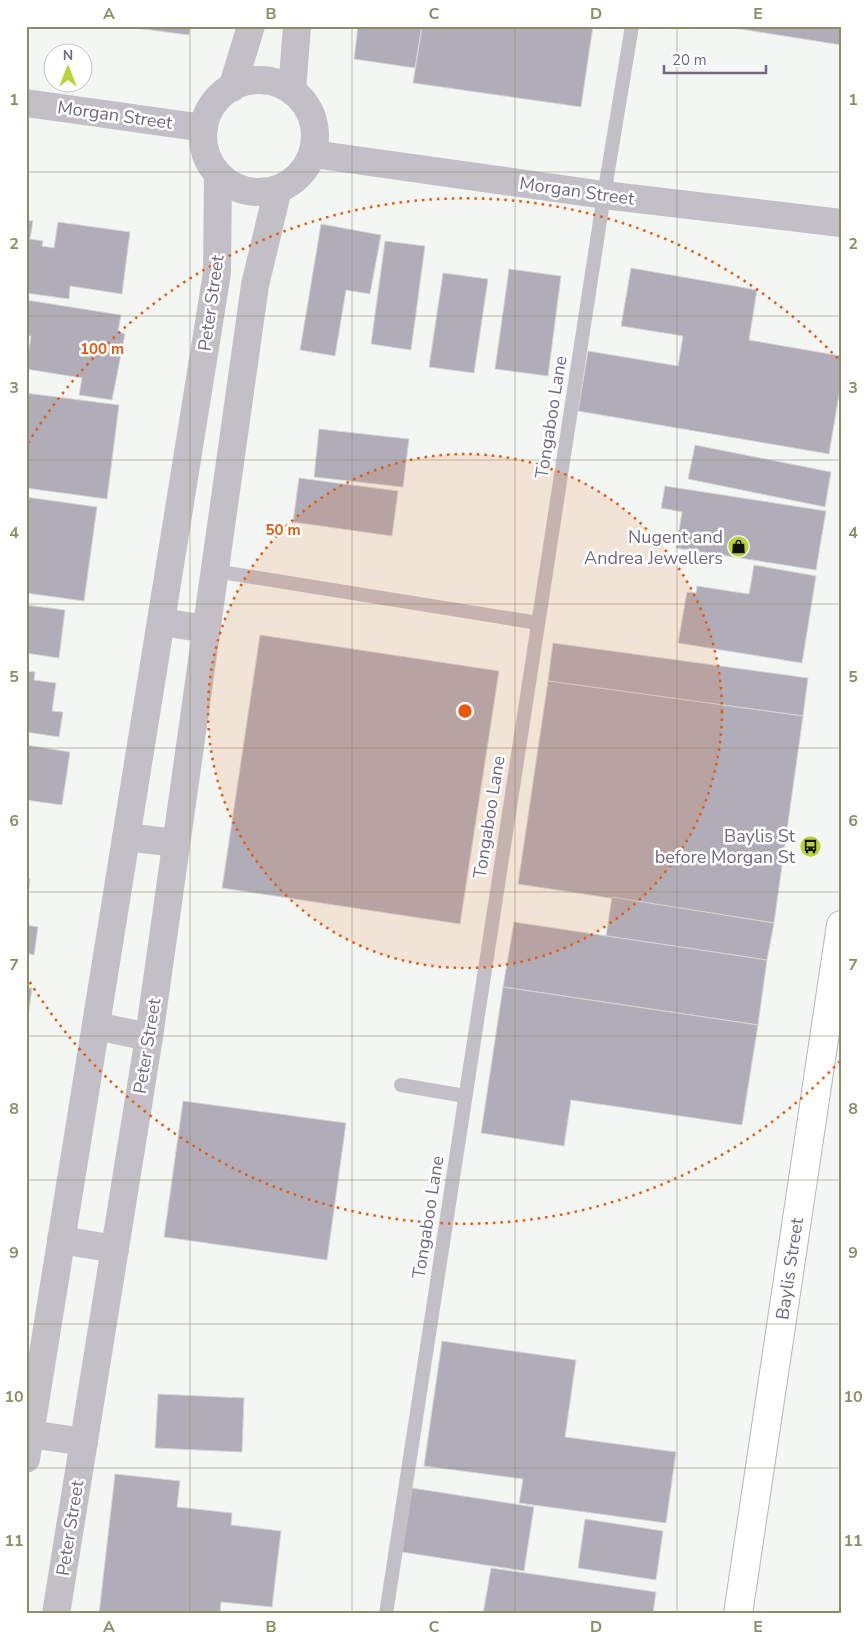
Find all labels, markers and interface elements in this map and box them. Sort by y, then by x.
text: A [103,3,115,25]
text: B [265,3,277,25]
text: C [429,3,440,25]
text: D [590,3,602,25]
text: E [753,3,763,25]
north arrow [42,42,92,92]
scale bar [664,42,767,74]
text: N [63,46,73,65]
text: 20 m [672,50,707,70]
text: 1 [9,89,19,111]
text: 1 [848,89,858,111]
street label: Morgan Street [56,95,175,135]
street label: Morgan Street [518,171,637,211]
text: 2 [9,233,19,255]
text: 2 [848,233,858,255]
street label: Peter Street [192,253,230,352]
text: 100 m [80,339,124,359]
street label: Tongaboo Lane [529,354,573,480]
text: 3 [9,377,19,399]
text: 3 [848,377,858,399]
text: 50 m [265,520,301,540]
text: 4 [9,522,19,544]
text: 4 [848,522,858,544]
place label: Nugent and Andrea Jewellers [584,525,723,570]
shop icon: Nugent and Andrea Jewellers [727,535,751,559]
text: 5 [9,666,19,688]
text: 5 [848,666,858,688]
centre of rings [456,702,474,720]
street label: Tongaboo Lane [467,754,511,880]
text: 6 [9,810,19,832]
text: 6 [848,810,858,832]
place label: Baylis St before Morgan St [655,824,796,869]
bus stop icon: Baylis St before Morgan St [799,834,823,858]
text: 7 [9,954,19,976]
text: 7 [848,954,858,976]
street label: Peter Street [128,996,167,1096]
text: 8 [9,1098,19,1120]
text: 8 [848,1098,858,1120]
street label: Tongaboo Lane [406,1154,450,1280]
street label: Baylis Street [770,1216,809,1321]
text: 9 [9,1242,19,1264]
text: 9 [848,1242,858,1264]
text: 10 [4,1386,24,1408]
text: 10 [843,1386,863,1408]
street label: Peter Street [51,1478,90,1578]
text: 11 [4,1530,24,1552]
text: 11 [843,1530,863,1552]
text: A [103,1616,115,1638]
text: B [265,1616,277,1638]
text: C [429,1616,440,1638]
text: D [590,1616,602,1638]
text: E [753,1616,763,1638]

